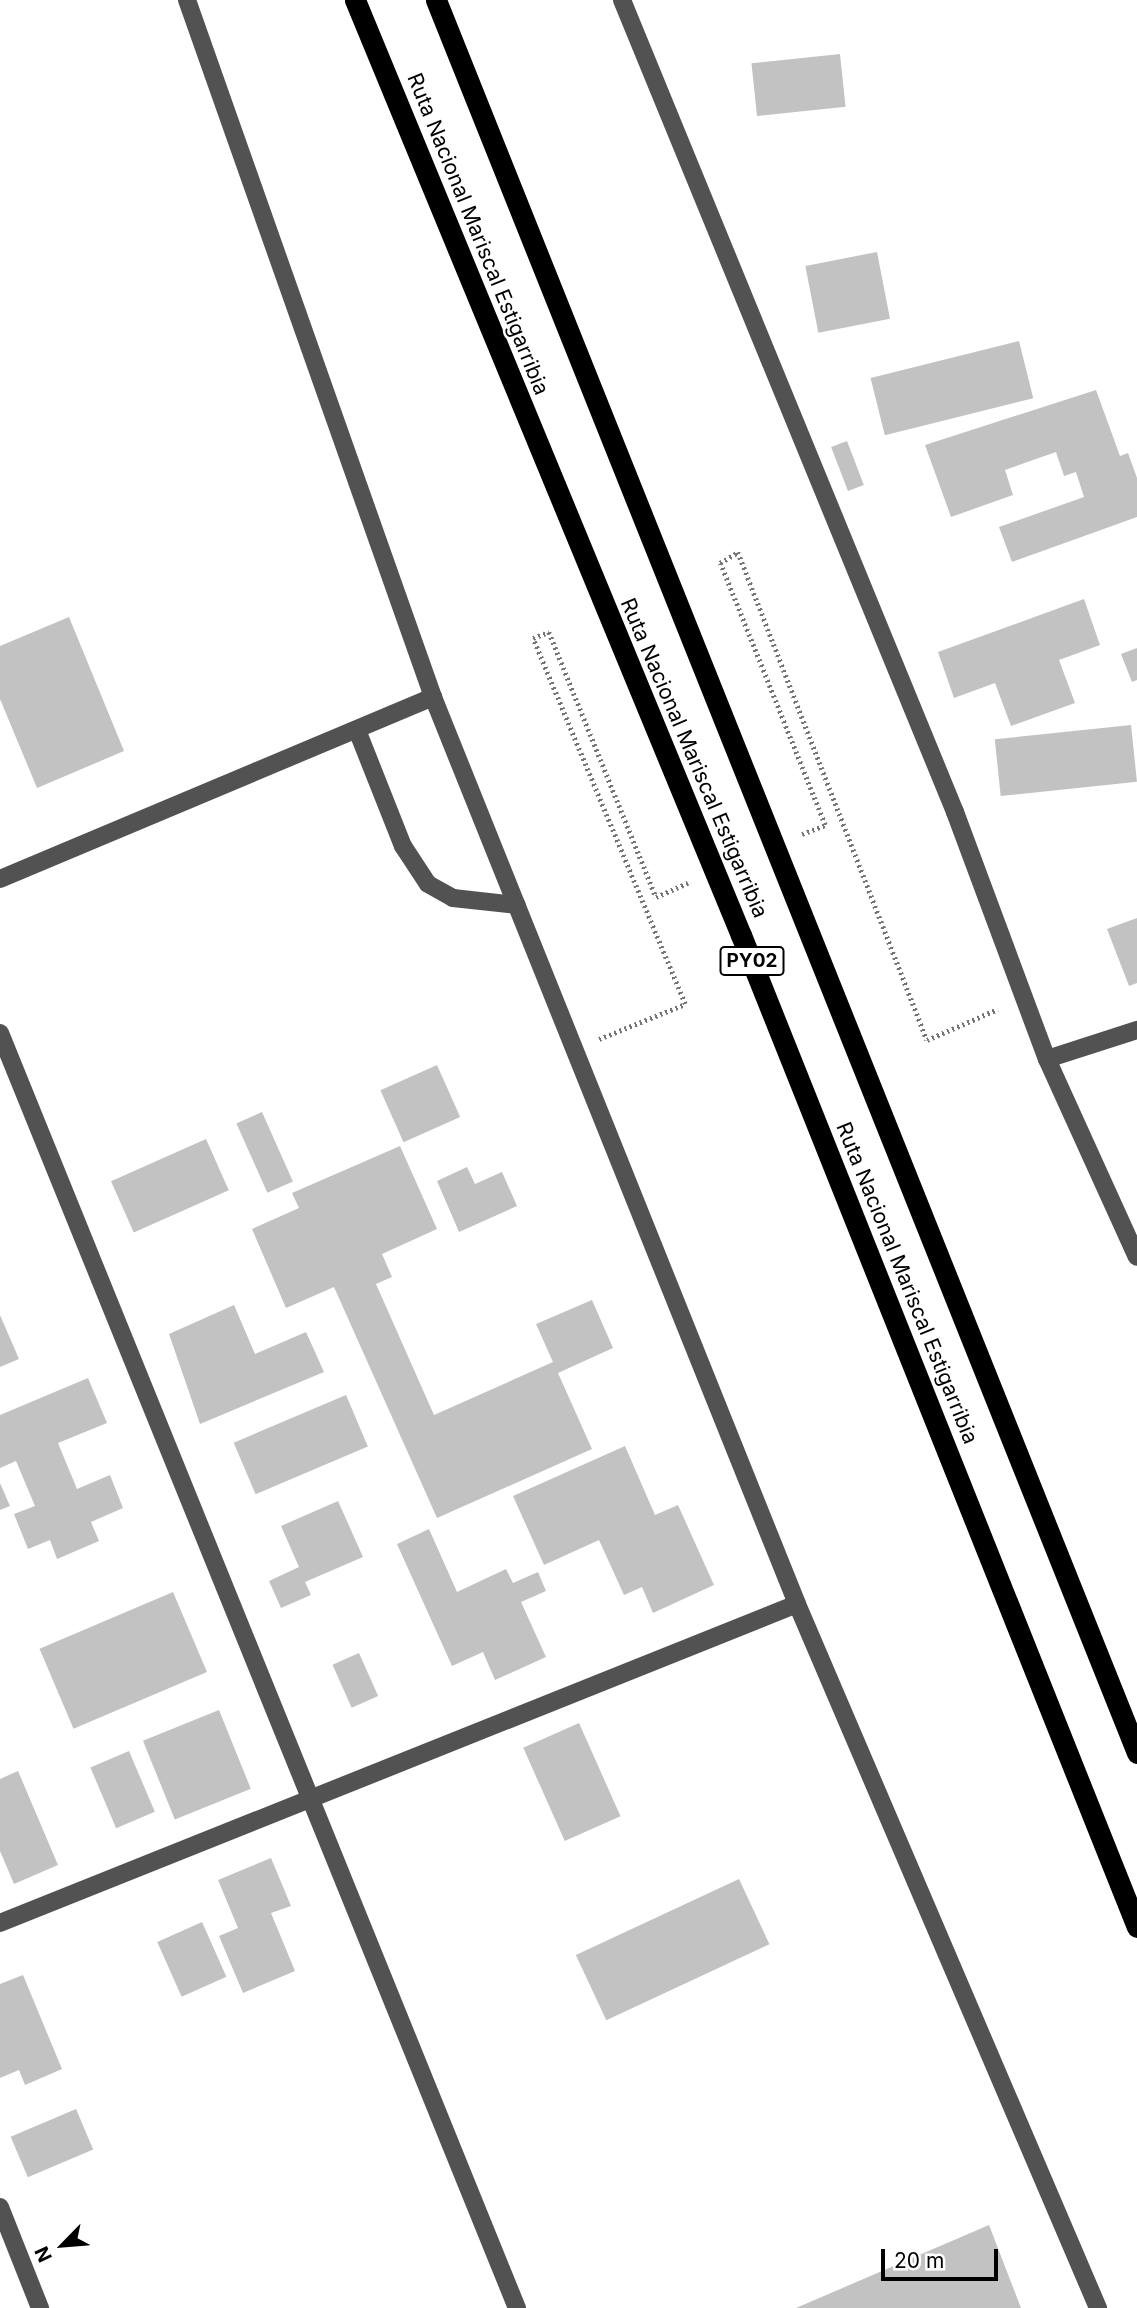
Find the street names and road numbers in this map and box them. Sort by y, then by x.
street label: Ruta Nacional Mariscal Estigarribia [402,69,554,399]
street label: Ruta Nacional Mariscal Estigarribia [615,594,773,922]
road number: PY02 [719,945,785,976]
street label: Ruta Nacional Mariscal Estigarribia [831,1118,983,1448]

